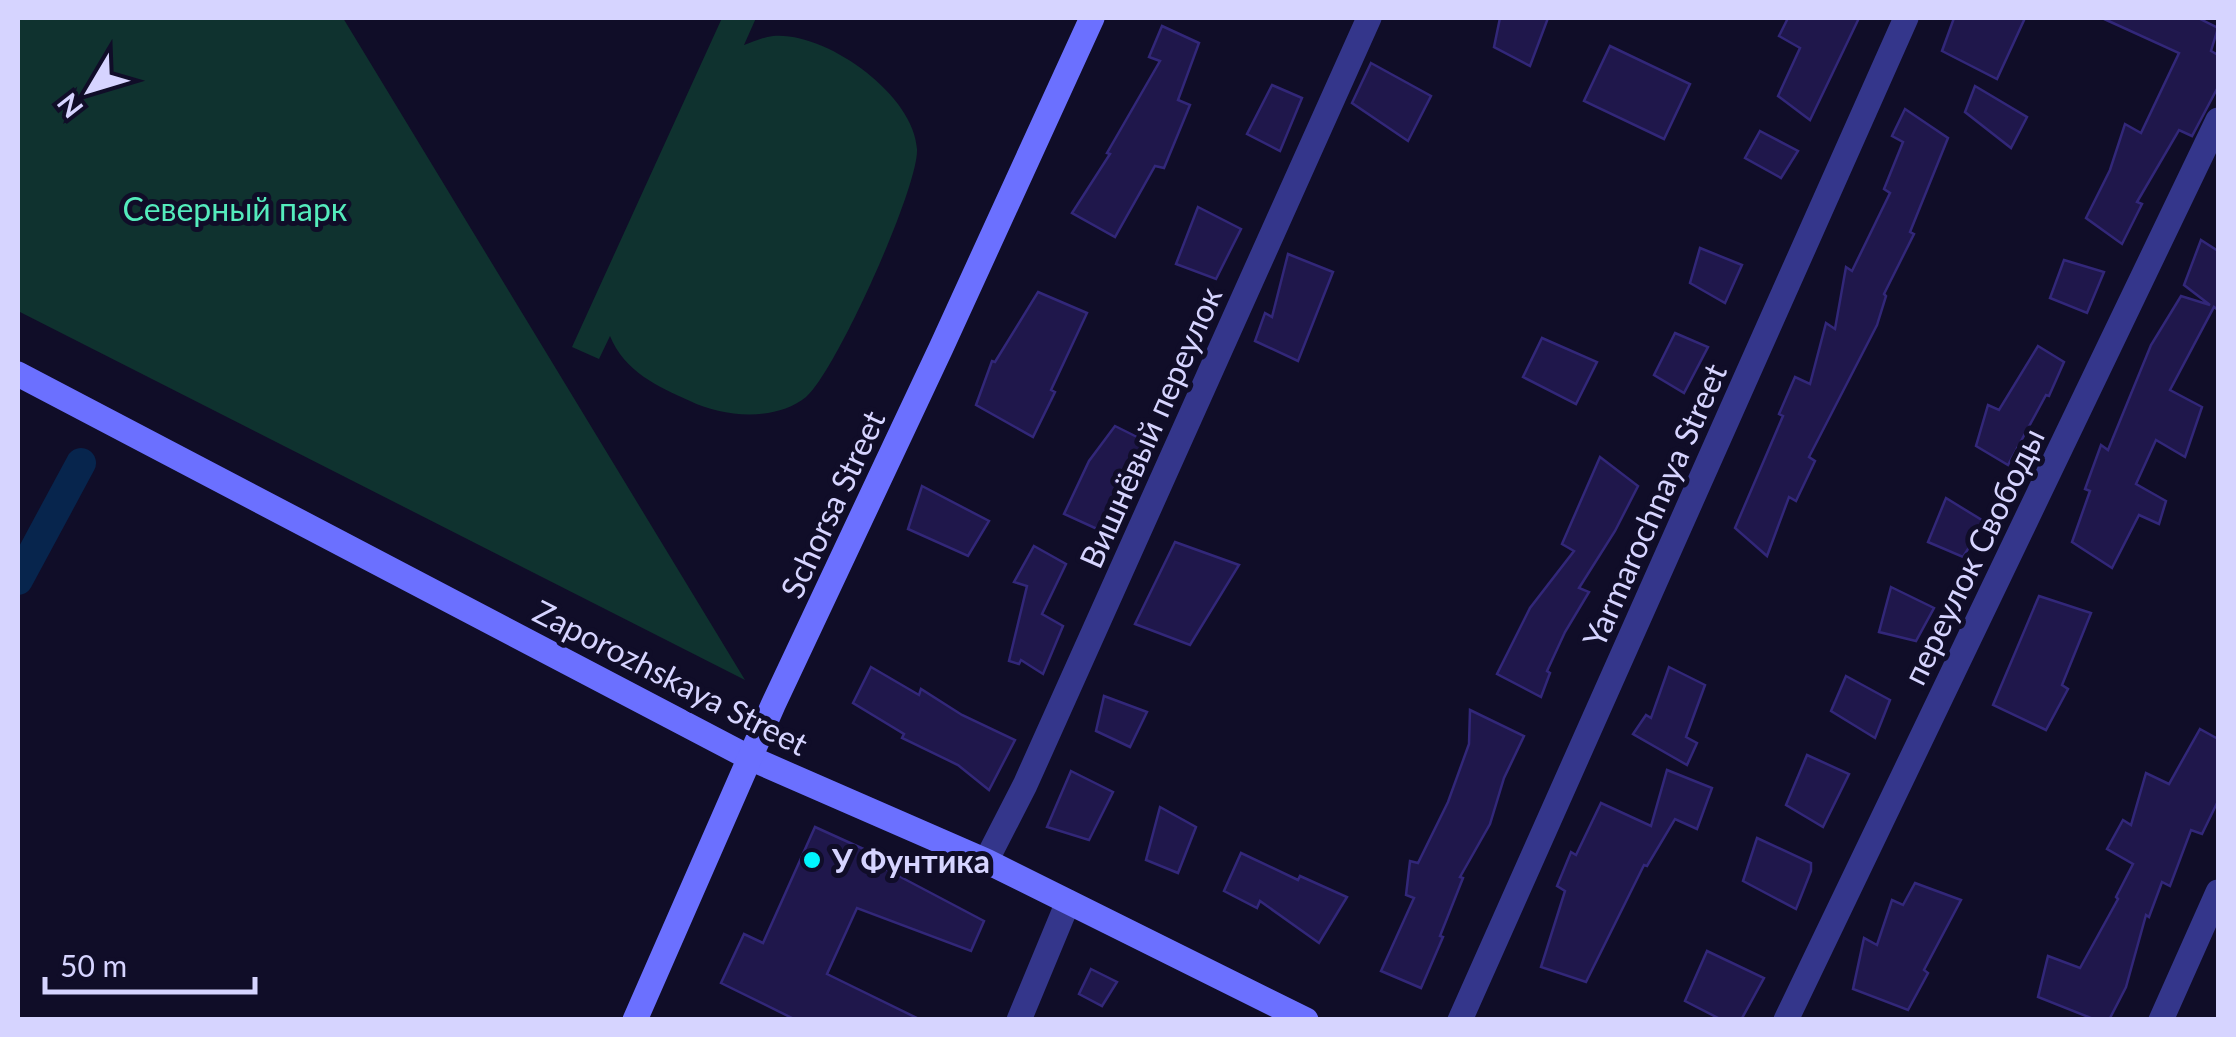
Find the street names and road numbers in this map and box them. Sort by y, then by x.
street label: Вишнёвый переулок [1070,280,1230,573]
street label: Yarmarochnaya Street [1574,357,1734,653]
street label: Schorsa Street [772,404,893,604]
street label: переулок Свободы [1894,421,2052,691]
street label: Zaporozhskaya Street [527,591,815,763]

